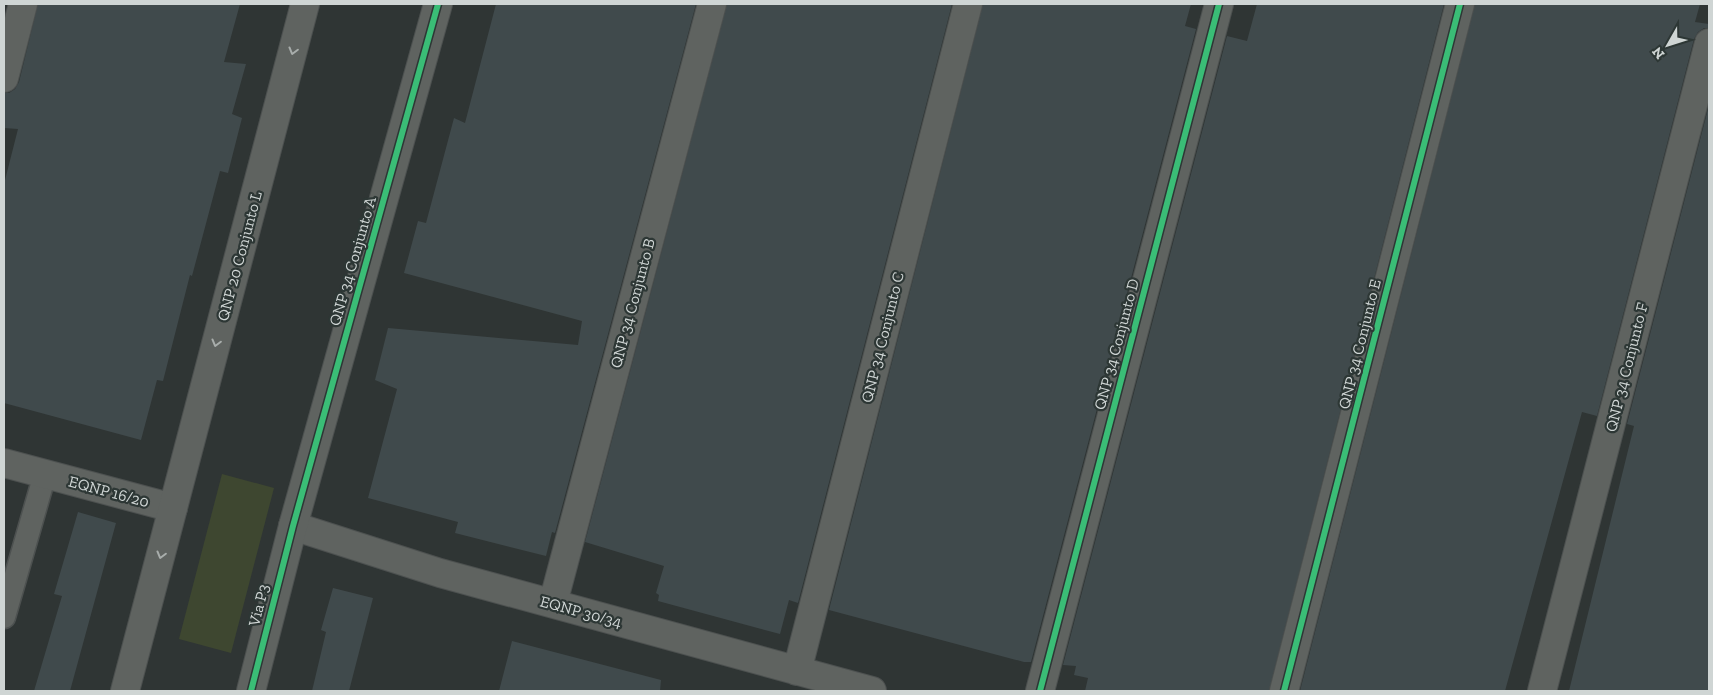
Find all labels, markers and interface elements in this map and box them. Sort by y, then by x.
north arrow [1643,20,1693,70]
text: N [1648,43,1668,62]
one-way arrow [288,46,299,55]
street label: QNP 20 Conjunto L [213,189,266,323]
street label: QNP 34 Conjunto A [325,194,380,328]
street label: QNP 34 Conjunto B [606,236,659,370]
street label: QNP 34 Conjunto C [857,270,908,404]
street label: QNP 34 Conjunto D [1090,277,1143,412]
street label: QNP 34 Conjunto E [1334,277,1385,411]
street label: QNP 34 Conjunto F [1601,300,1652,434]
one-way arrow [211,339,222,348]
street label: EQNP 16/20 [67,472,151,511]
one-way arrow [156,550,166,559]
street label: Via P3 [244,582,273,629]
street label: EQNP 30/34 [538,591,624,632]

